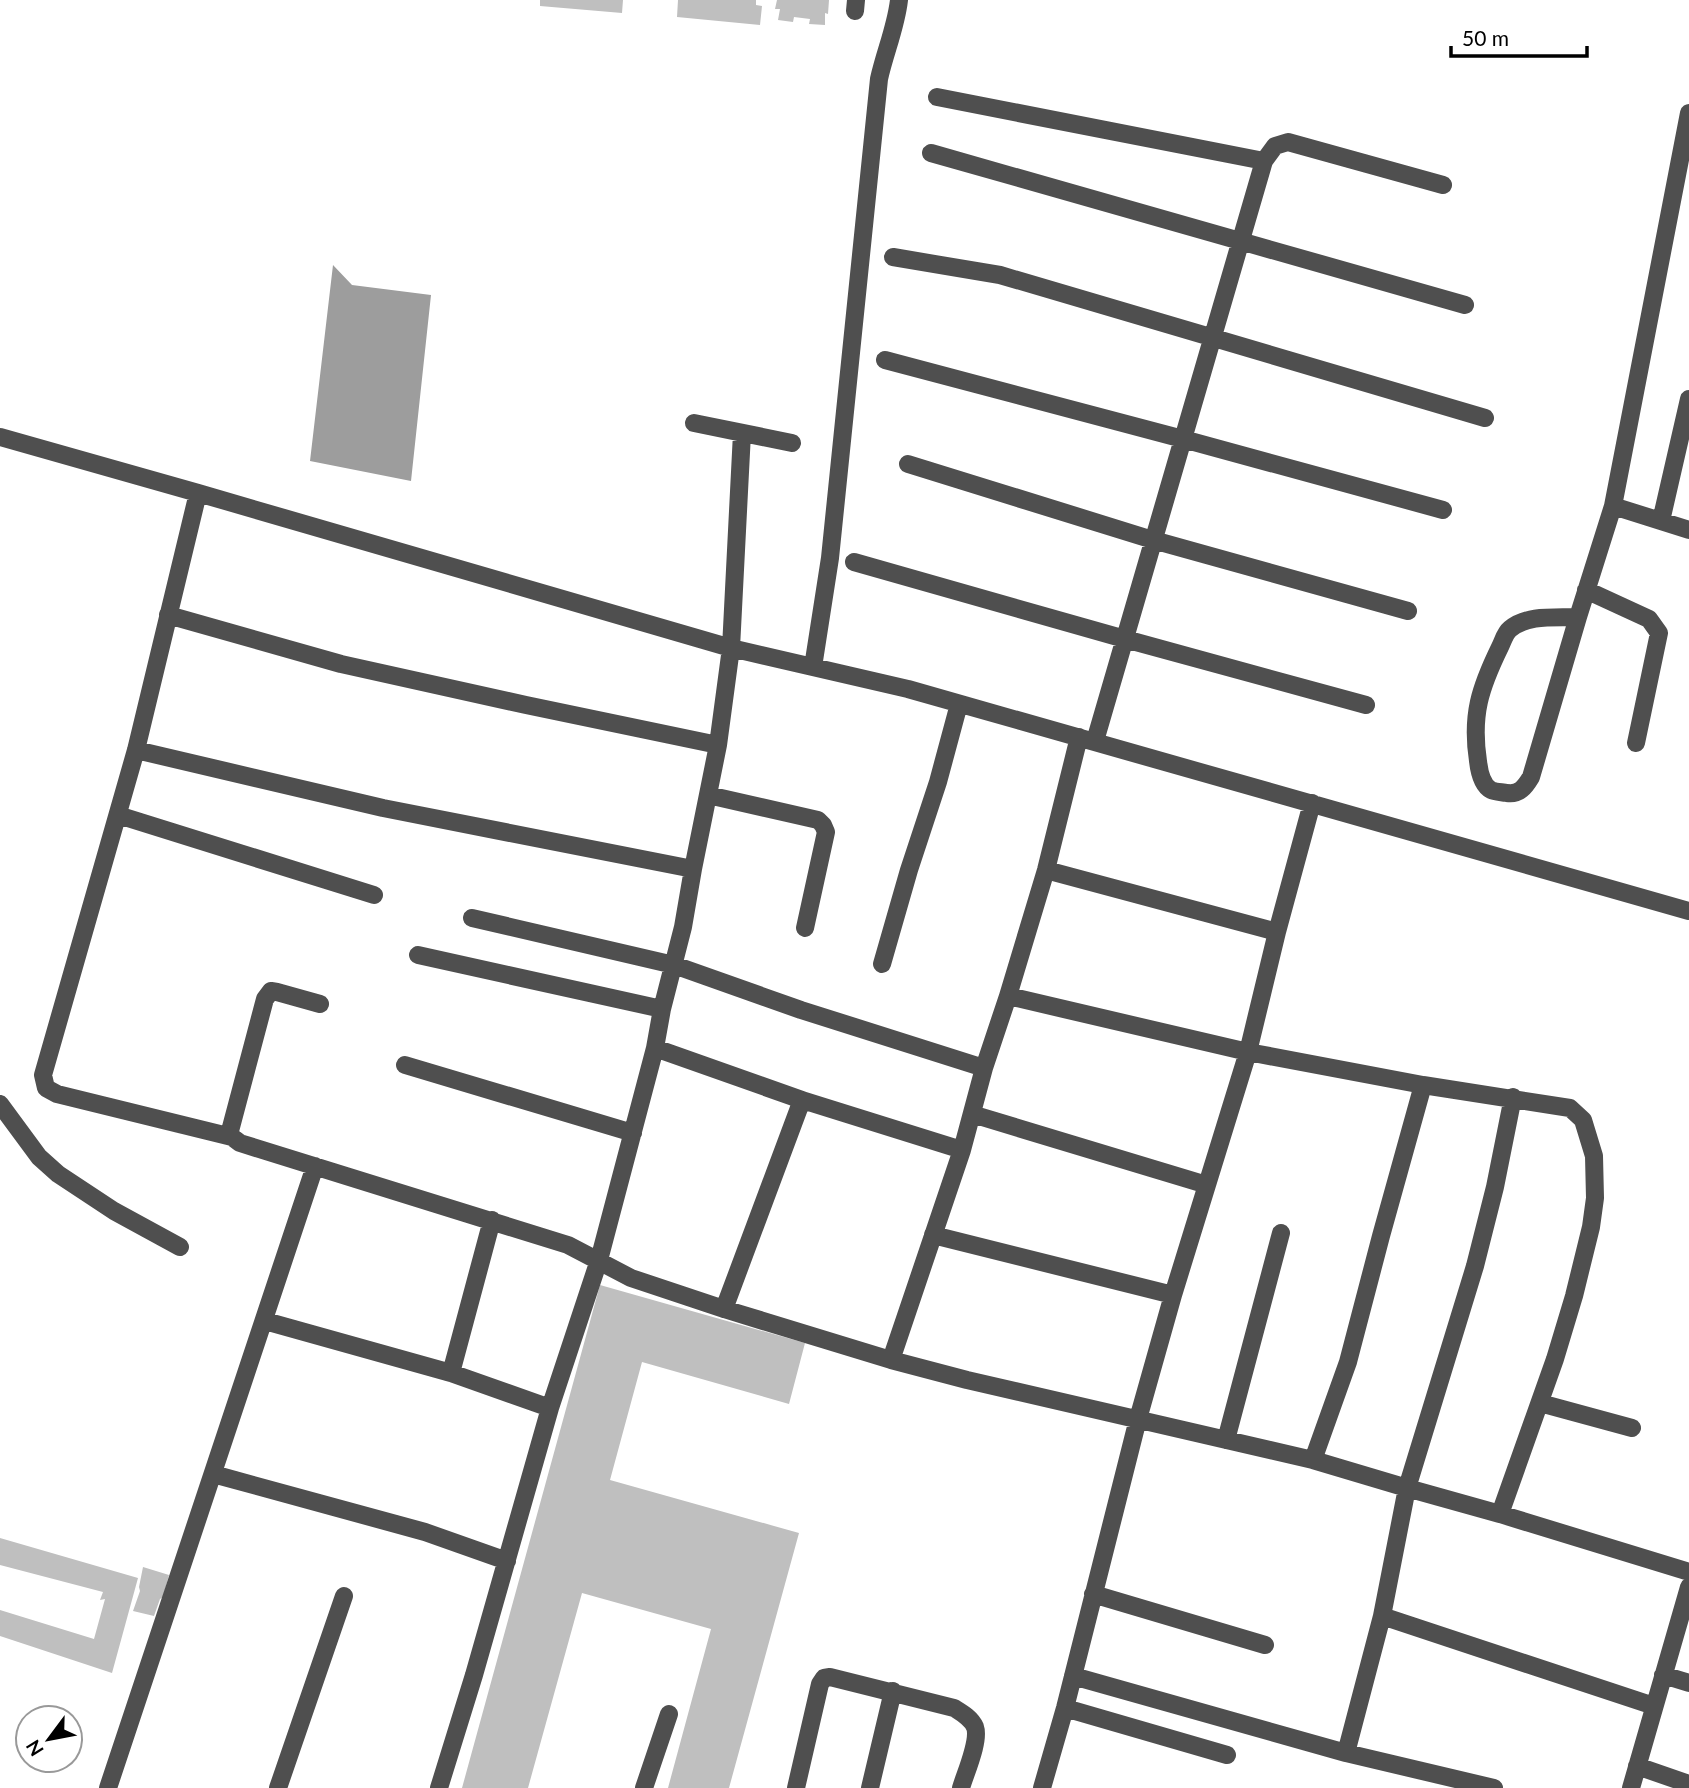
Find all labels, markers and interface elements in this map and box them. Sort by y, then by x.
scale bar [1451,14,1588,58]
text: 50 m [1462,25,1509,50]
north arrow [14,1704,84,1774]
text: N [21,1736,48,1761]

